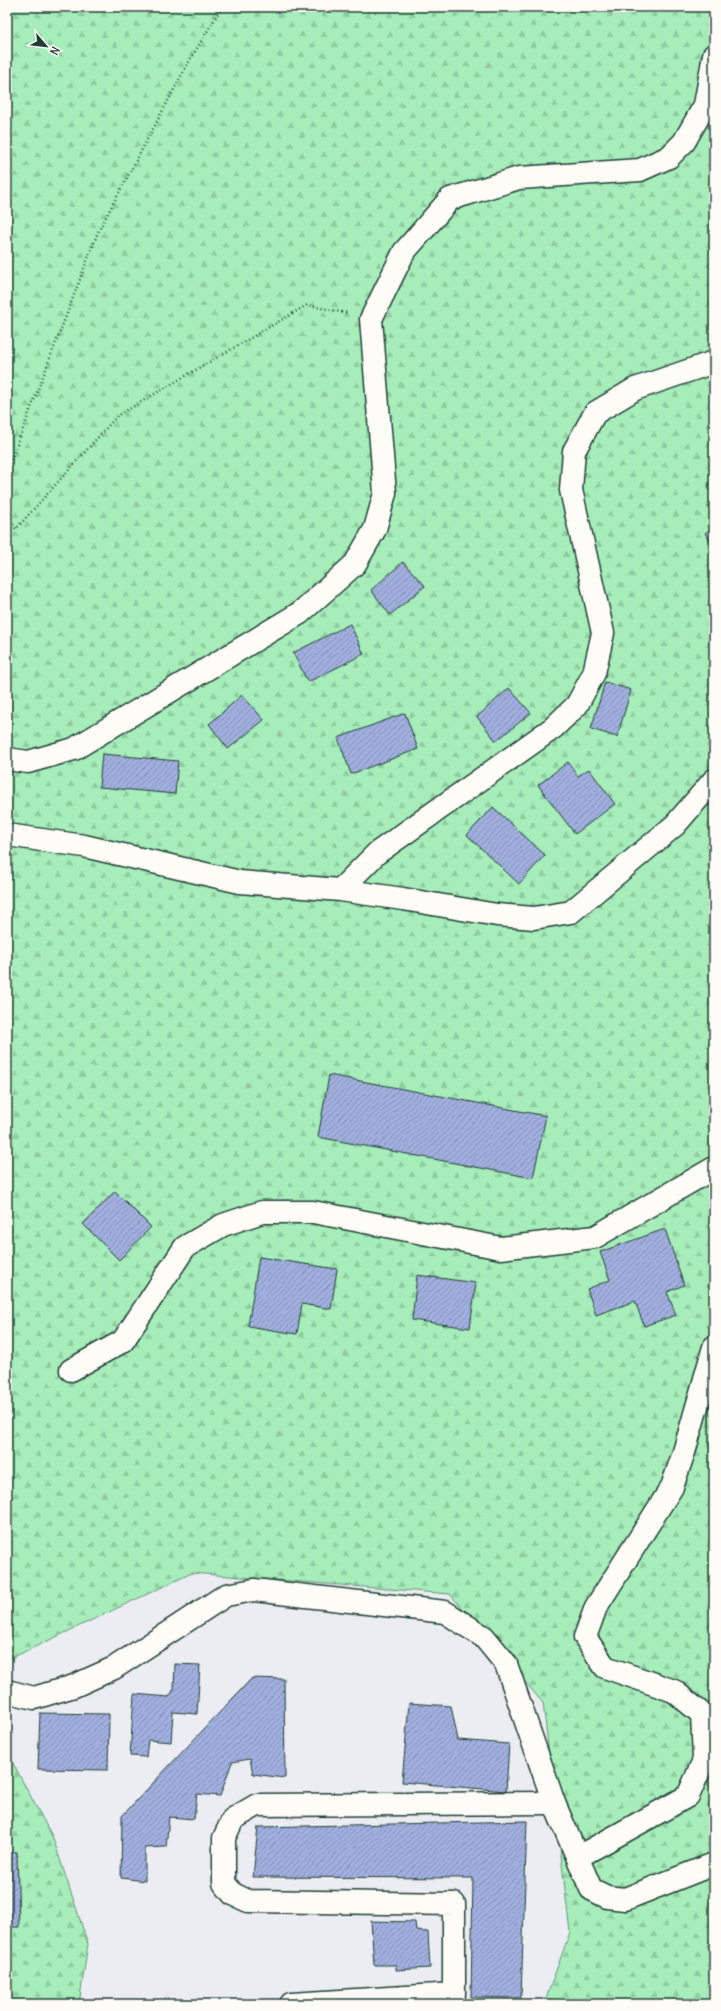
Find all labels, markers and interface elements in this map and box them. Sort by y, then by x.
north arrow [26,26,66,66]
text: N [47,44,63,57]

